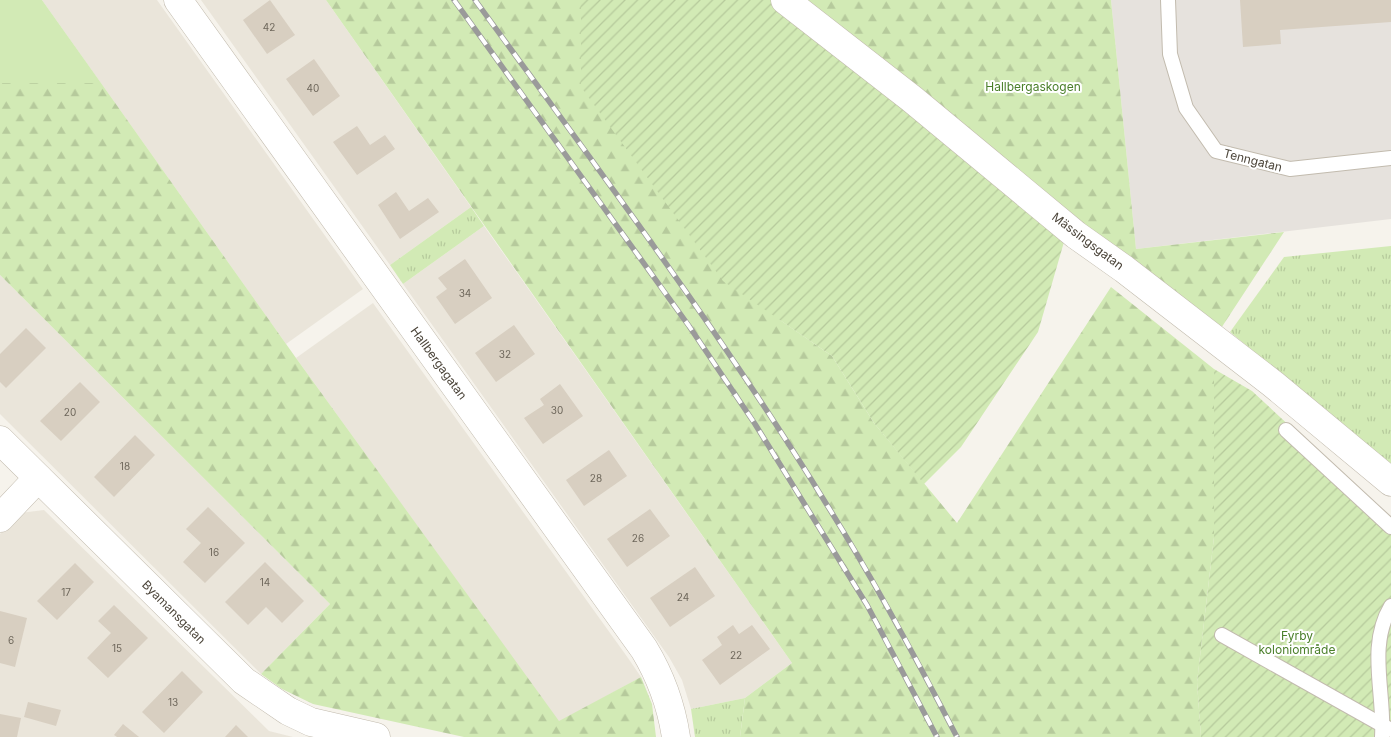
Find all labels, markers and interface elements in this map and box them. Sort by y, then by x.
house number: 42 [263,21,275,33]
park label: Hallbergaskogen [985,79,1081,94]
house number: 40 [307,82,319,94]
street label: Tenngatan [1222,145,1284,175]
street label: Mässingsgatan [1049,209,1127,273]
house number: 34 [459,287,471,299]
street label: Hallbergagatan [408,324,470,402]
house number: 32 [499,348,511,360]
house number: 30 [551,404,563,416]
house number: 20 [64,406,76,418]
house number: 18 [120,460,130,472]
house number: 28 [590,472,602,484]
house number: 26 [632,532,644,544]
house number: 16 [209,546,219,558]
house number: 14 [260,576,270,588]
street label: Byamansgatan [139,577,209,647]
house number: 17 [61,586,71,598]
house number: 24 [677,591,689,603]
park label: Fyrby koloniområde [1259,628,1335,657]
house number: 6 [8,634,14,646]
house number: 15 [112,642,122,654]
house number: 22 [730,649,742,661]
house number: 13 [168,696,178,708]

